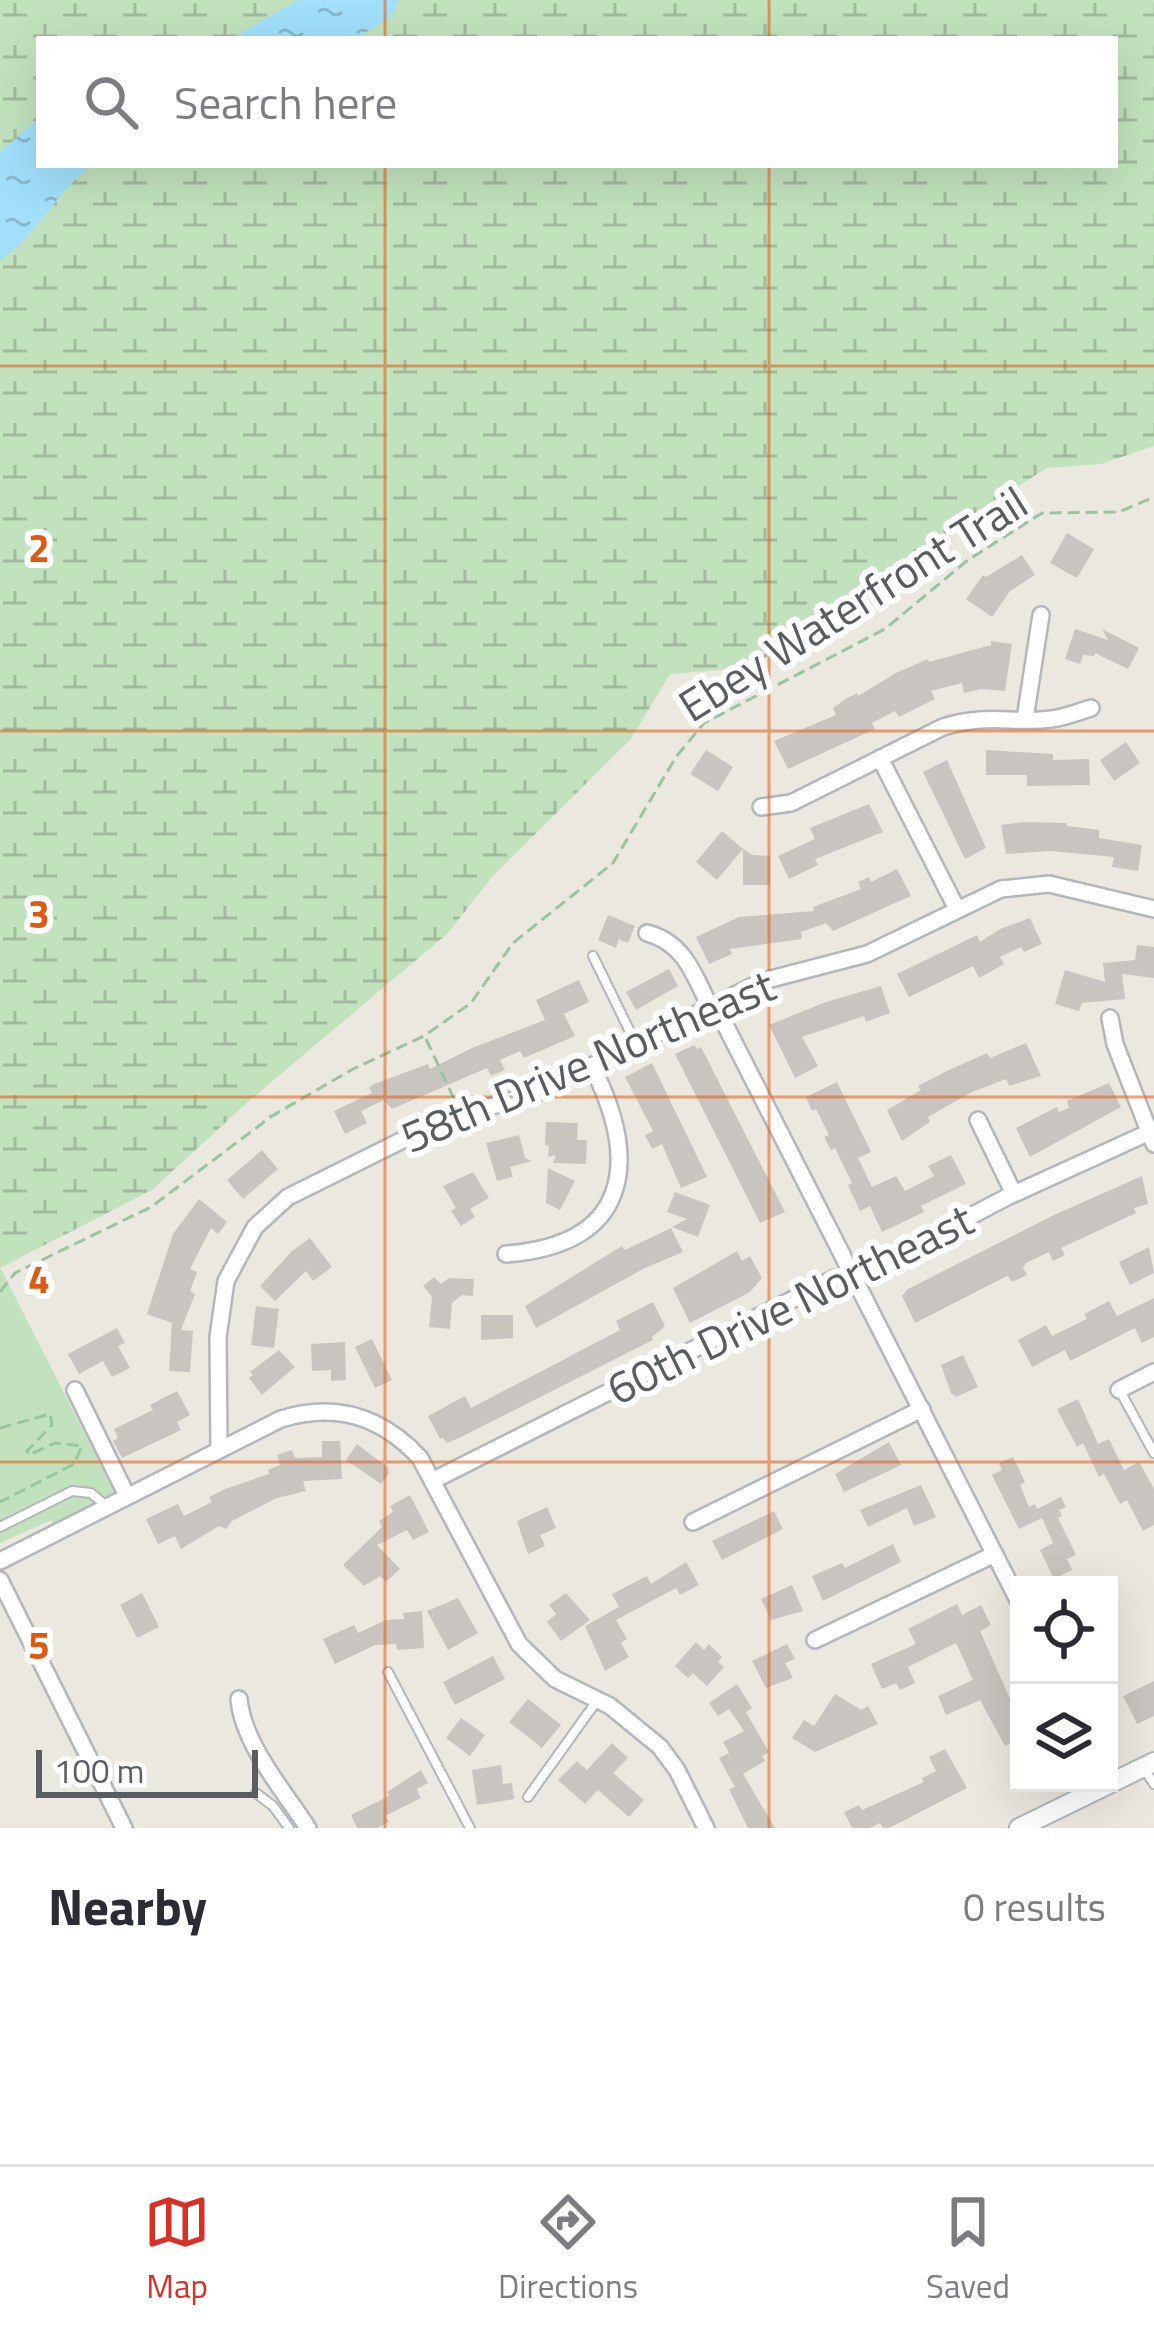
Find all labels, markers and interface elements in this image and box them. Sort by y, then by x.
search box [36,36,1118,168]
text: Search here [174,68,397,136]
icon: search [78,69,144,135]
street label: Ebey Waterfront Trail [665,468,1040,738]
text: 2 [28,518,50,577]
text: 3 [28,884,50,943]
street label: 58th Drive Northeast [390,951,785,1170]
street label: 60th Drive Northeast [595,1185,984,1421]
text: 4 [28,1249,50,1308]
map controls [1010,1576,1118,1792]
button: locate [1010,1576,1118,1684]
text: 5 [28,1615,50,1674]
button: layers [1010,1684,1118,1792]
scale bar [36,1744,258,1797]
text: 100 m [54,1746,144,1796]
text: Nearby [48,1867,207,1945]
text: 0 results [963,1877,1106,1936]
tab: Map [144,2189,210,2311]
tab: Directions [498,2189,638,2311]
tab: Saved [926,2189,1010,2311]

